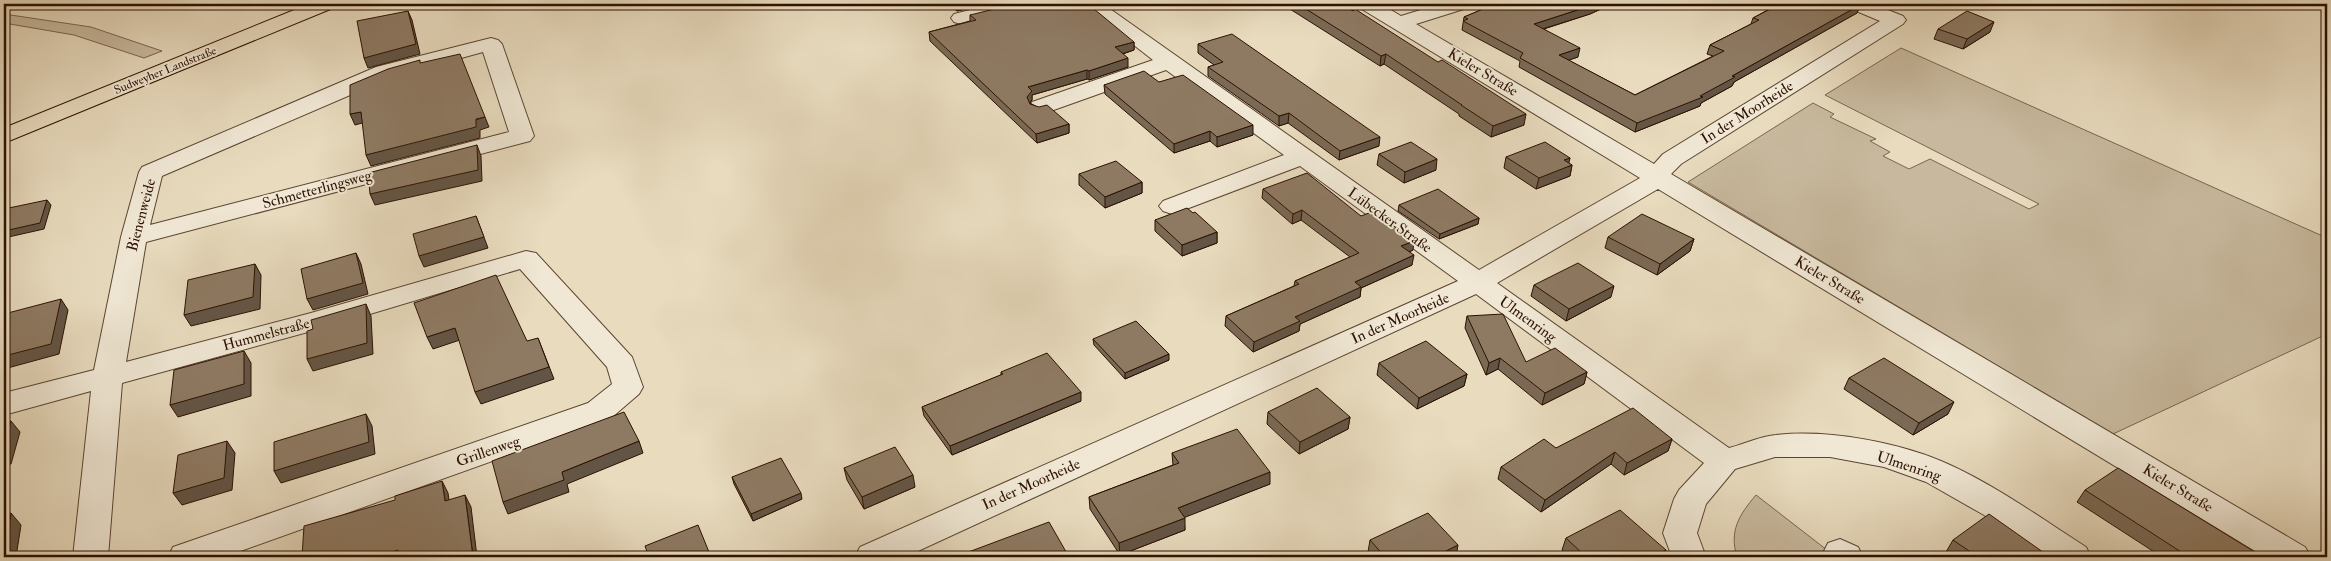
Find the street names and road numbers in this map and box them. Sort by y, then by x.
street label: Sudweyher Landstraße [112,43,219,98]
street label: Kieler Straße [1444,44,1521,101]
street label: In der Moorheide [1698,76,1797,148]
street label: Schmetterlingsweg [260,166,375,213]
street label: Bienenweide [123,177,160,254]
street label: Lübecker Straße [1344,183,1436,257]
street label: Kieler Straße [1791,252,1868,309]
street label: In der Moorheide [1348,288,1452,349]
street label: Ulmenring [1495,292,1561,347]
street label: Hummelstraße [220,314,312,355]
street label: Grillenweg [454,431,523,471]
street label: Ulmenring [1874,447,1944,486]
street label: In der Moorheide [979,454,1083,515]
street label: Kieler Straße [2139,460,2216,517]

